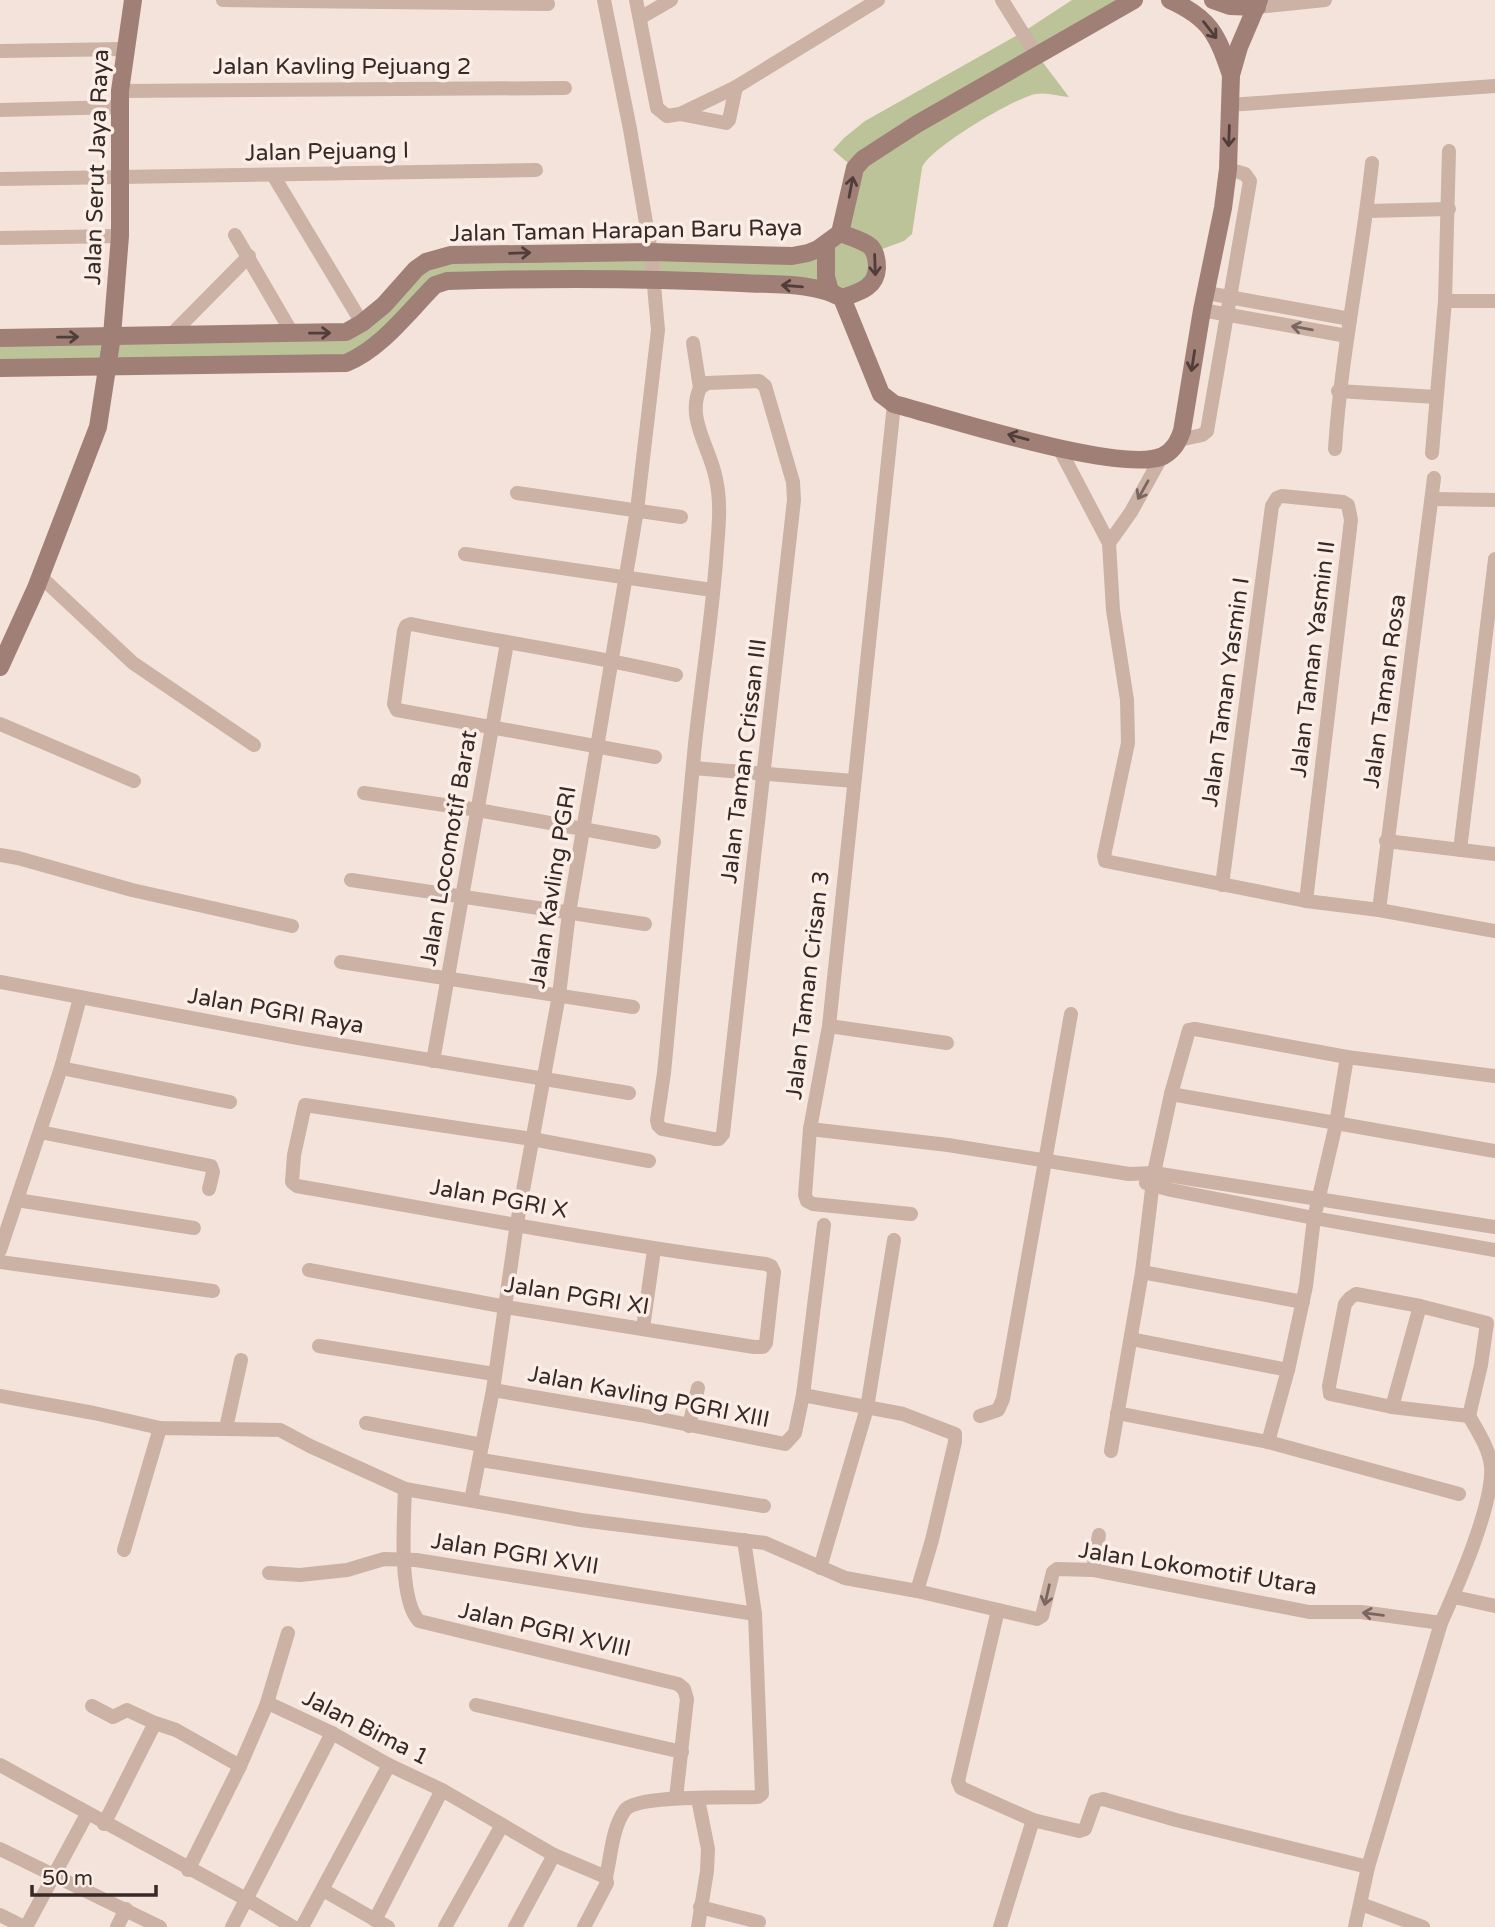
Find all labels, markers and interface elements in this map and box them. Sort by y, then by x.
one-way arrow [1202,20,1217,38]
street label: Jalan Serut Jaya Raya [79,49,115,285]
street label: Jalan Kavling Pejuang 2 [213,53,471,81]
one-way arrow [1222,125,1235,148]
street label: Jalan Pejuang I [245,137,409,167]
one-way arrow [845,176,858,199]
street label: Jalan Taman Harapan Baru Raya [449,214,803,248]
one-way arrow [508,247,531,260]
one-way arrow [868,253,882,276]
one-way arrow [781,279,803,292]
one-way arrow [1291,321,1314,334]
one-way arrow [308,326,331,340]
one-way arrow [56,330,79,344]
one-way arrow [1186,349,1199,371]
one-way arrow [1007,430,1029,443]
one-way arrow [1136,480,1150,500]
street label: Jalan Taman Yasmin II [1285,539,1341,779]
street label: Jalan Taman Yasmin I [1196,576,1256,809]
street label: Jalan Taman Rosa [1358,592,1412,790]
street label: Jalan Taman Crissan III [715,637,773,885]
street label: Jalan Locomotif Barat [414,728,484,968]
street label: Jalan Kavling PGRI [523,784,583,990]
street label: Jalan Taman Crisan 3 [780,869,836,1101]
street label: Jalan PGRI Raya [186,982,366,1040]
street label: Jalan PGRI X [428,1173,570,1225]
street label: Jalan PGRI XI [503,1271,651,1321]
street label: Jalan Kavling PGRI XIII [526,1360,772,1434]
street label: Jalan PGRI XVII [429,1527,601,1581]
street label: Jalan Lokomotif Utara [1077,1536,1319,1602]
one-way arrow [1039,1583,1053,1606]
street label: Jalan PGRI XVIII [456,1597,634,1663]
one-way arrow [1362,1607,1385,1620]
street label: Jalan Bima 1 [298,1684,433,1772]
scale bar [32,1854,156,1898]
text: 50 m [42,1866,93,1891]

